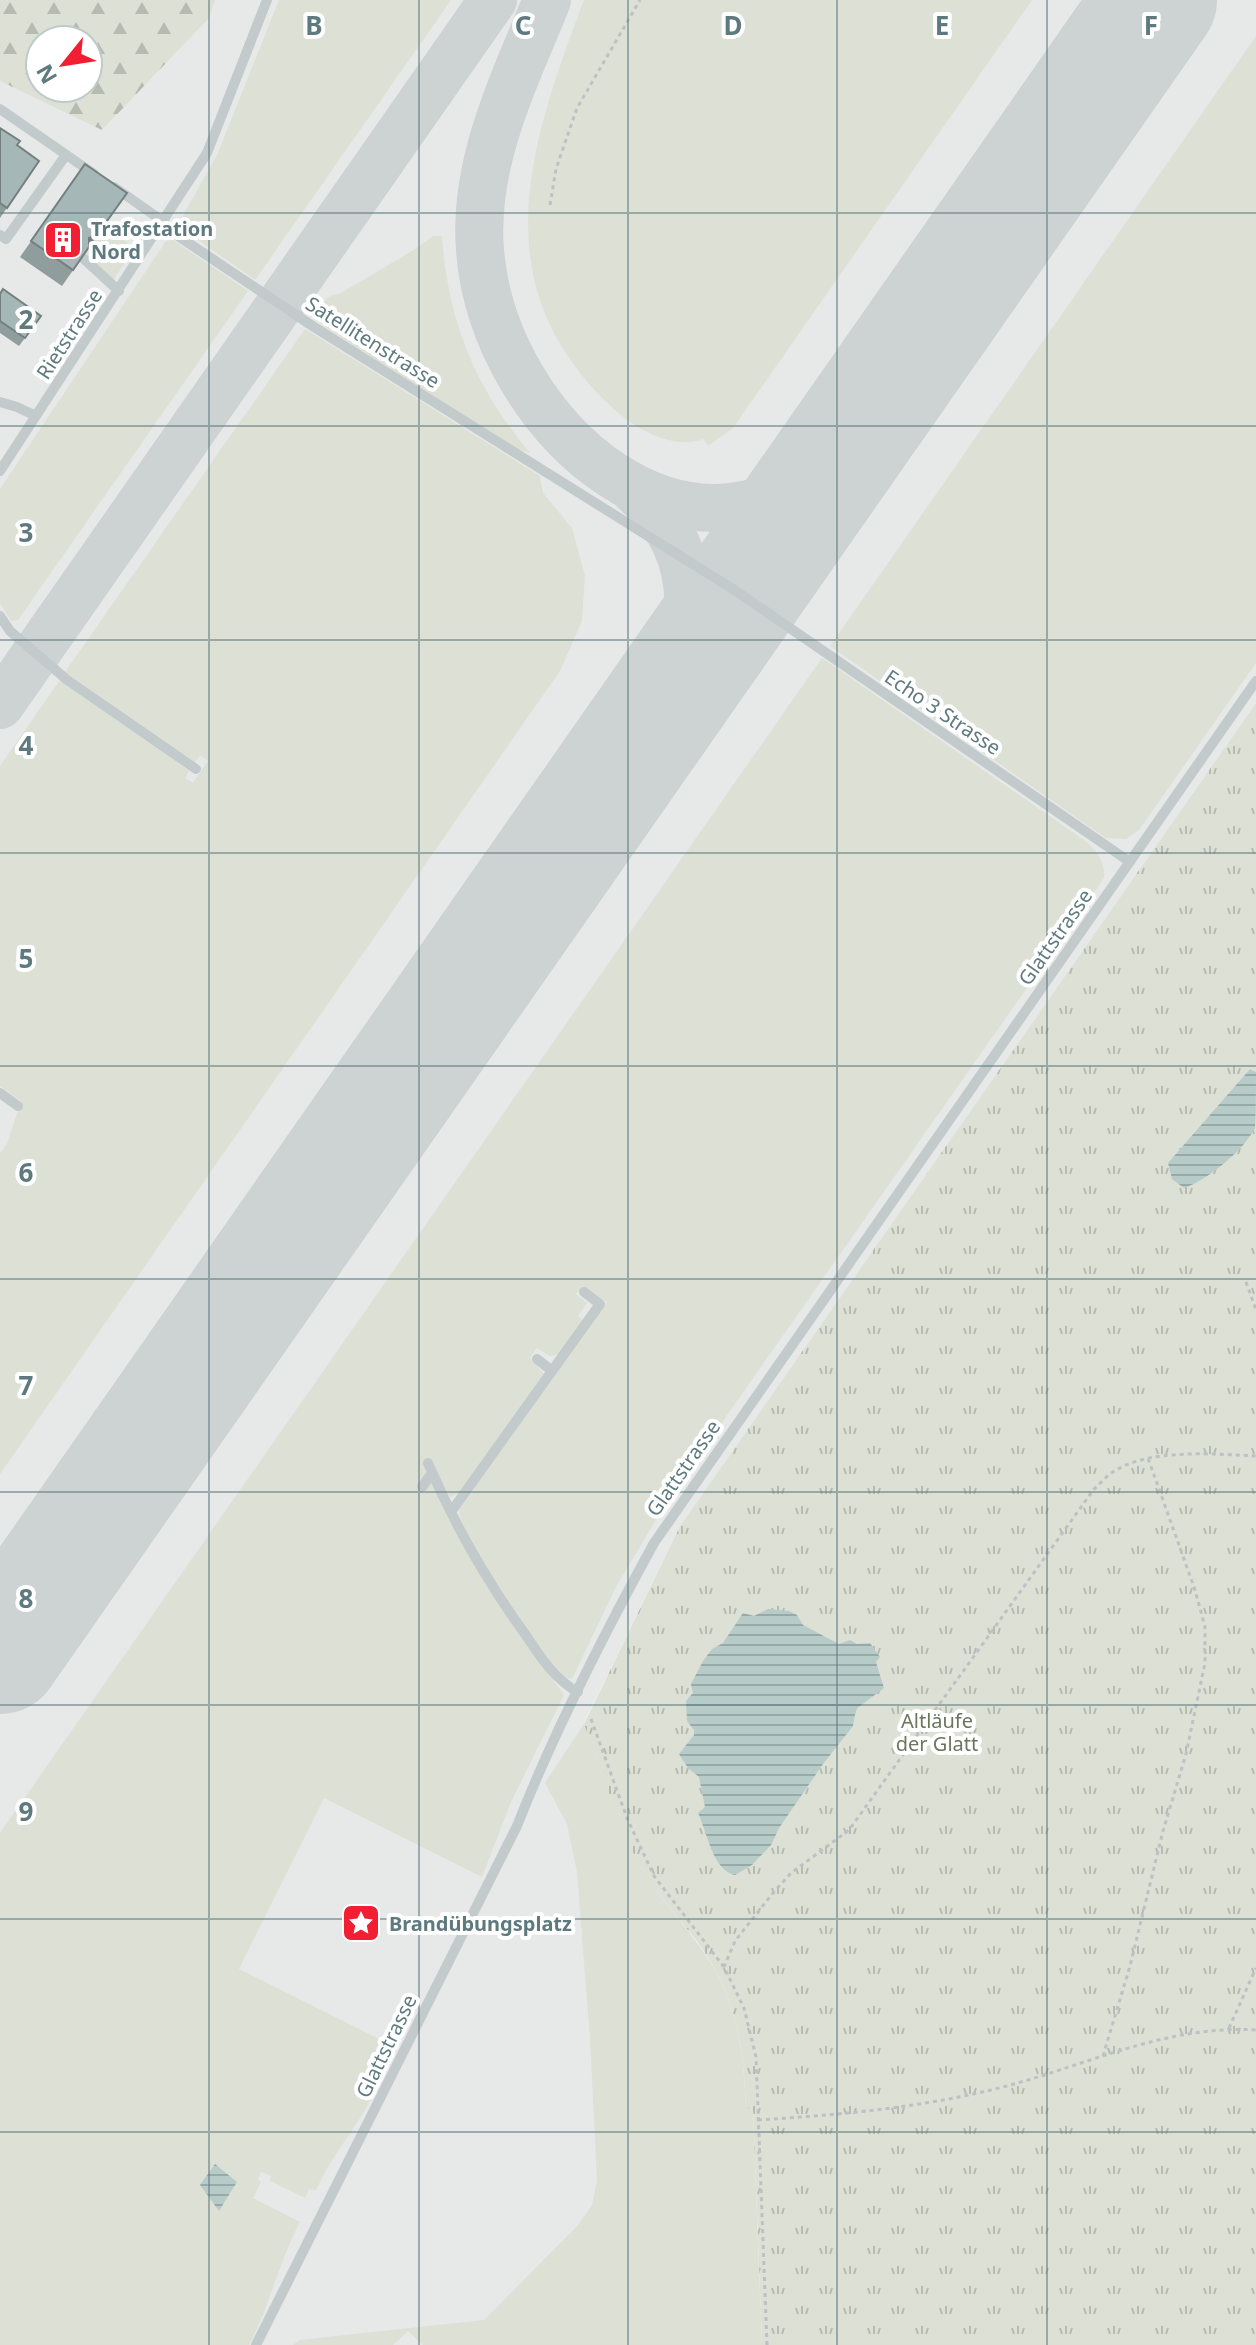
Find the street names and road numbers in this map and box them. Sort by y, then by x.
street label: Rietstrasse [30,284,108,384]
street label: Satellitenstrasse [301,290,445,394]
street label: Echo 3 Strasse [880,663,1006,761]
street label: Glattstrasse [1012,884,1098,990]
street label: Glattstrasse [640,1415,726,1521]
street label: Glattstrasse [349,1990,423,2102]

